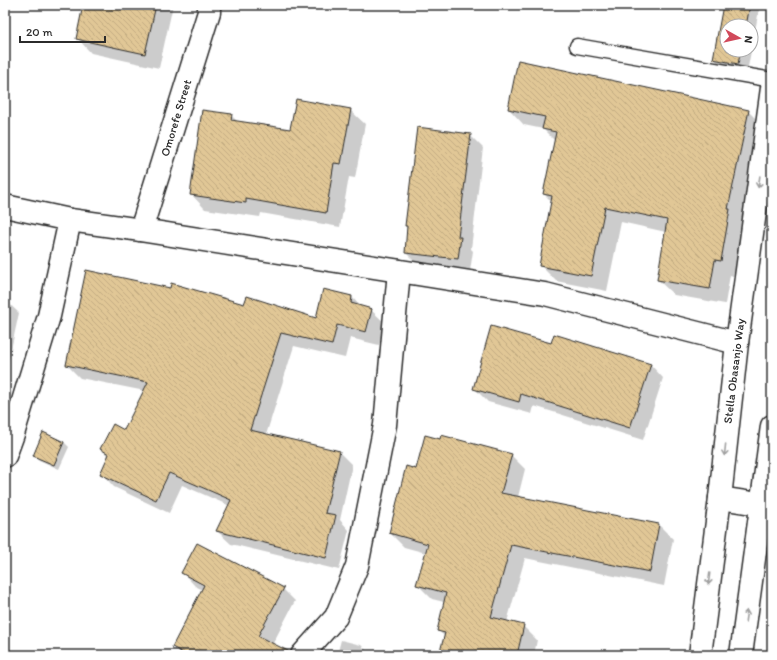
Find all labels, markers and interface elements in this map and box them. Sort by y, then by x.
scale bar [20,18,105,44]
north arrow [719,18,759,58]
text: 20 m [26,25,53,39]
text: N [741,35,755,44]
street label: Omorefe Street [158,77,195,158]
one-way arrow [755,175,763,188]
street label: Stella Obasanjo Way [721,317,747,424]
one-way arrow [721,443,729,456]
one-way arrow [705,572,713,585]
one-way arrow [742,610,750,623]

